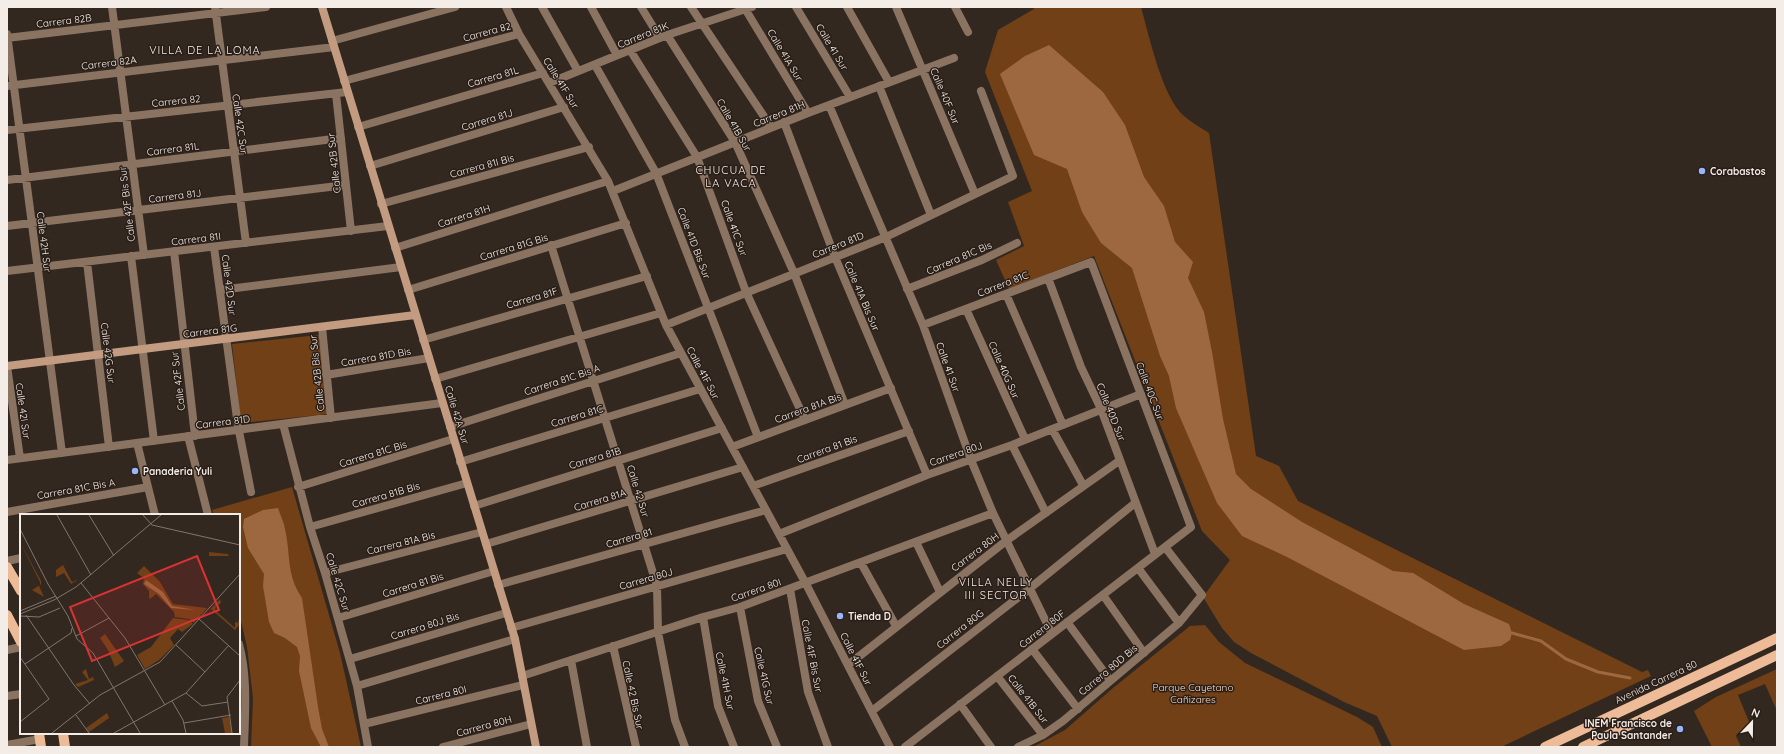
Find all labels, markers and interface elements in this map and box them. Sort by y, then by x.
street label: Carrera 82B [36,11,93,31]
street label: Carrera 82 [462,19,513,45]
street label: Carrera 81K [615,19,671,51]
street label: Calle 41 Sur [813,21,851,73]
street label: Calle 41A Sur [764,26,806,84]
district label: VILLA DE LA LOMA [149,43,261,57]
street label: Carrera 82A [81,53,138,73]
street label: Calle 41F Sur [540,55,582,111]
street label: Carrera 81L [466,63,521,91]
street label: Calle 40F Sur [927,66,963,126]
street label: Carrera 82 [151,92,202,110]
street label: Calle 42C Sur [229,93,251,155]
street label: Calle 41B Sur [714,96,754,154]
street label: Carrera 81H [751,98,807,130]
street label: Carrera 81J [460,106,514,134]
street label: Calle 42B Sur [324,132,344,194]
street label: Carrera 81L [146,139,201,159]
street label: Carrera 81I Bis [448,151,516,181]
district label: CHUCUA DE LA VACA [695,163,767,190]
street label: Calle 42F Bis Sur [116,165,138,242]
place label: Corabastos [1710,165,1766,178]
marker: Corabastos [1697,166,1707,176]
street label: Carrera 81J [148,186,202,206]
street label: Calle 41C Sur [718,198,750,258]
street label: Carrera 81H [436,201,492,231]
street label: Calle 41D Bis Sur [674,205,714,281]
street label: Calle 42H Sur [34,211,54,273]
street label: Carrera 81D [810,229,866,261]
street label: Carrera 81I [170,230,222,248]
street label: Carrera 81G Bis [478,230,550,264]
street label: Carrera 81C Bis [924,238,994,278]
street label: Calle 42D Sur [219,254,239,316]
street label: Calle 41A Bis Sur [841,259,883,333]
street label: Carrera 81C [976,268,1031,300]
street label: Carrera 81F [505,284,560,312]
street label: Carrera 81G [182,321,238,341]
street label: Calle 42G Sur [98,322,118,384]
street label: Calle 42B Bis Sur [307,334,327,412]
street label: Calle 40G Sur [986,339,1023,401]
street label: Calle 41 Sur [933,340,963,394]
street label: Carrera 81D Bis [340,344,412,370]
street label: Calle 41F Sur [684,344,722,402]
street label: Calle 42F Sur [168,350,188,411]
street label: Calle 40C Sur [1133,360,1167,422]
street label: Carrera 81C Bis A [522,361,602,398]
street label: Calle 40D Sur [1093,381,1129,443]
street label: Calle 42I Sur [13,382,33,440]
street label: Calle 42A Sur [442,384,472,446]
street label: Carrera 81A Bis [773,390,843,426]
street label: Carrera 81C [549,402,605,430]
street label: Carrera 81D [195,412,251,432]
street label: Carrera 81 Bis [795,432,859,466]
street label: Carrera 81C Bis [338,437,409,470]
street label: Carrera 80J [928,439,984,469]
street label: Carrera 81B [567,444,623,472]
street label: Calle 42 Sur [624,463,652,519]
place label: Panaderia Yuli [143,465,212,478]
marker: Panaderia Yuli [130,466,140,476]
street label: Carrera 81C Bis A [36,476,117,502]
street label: Carrera 81B Bis [351,479,422,511]
street label: Carrera 81A [572,486,628,514]
inset map [20,514,240,734]
street label: Carrera 81 [604,525,654,551]
street label: Carrera 81A Bis [366,528,437,558]
street label: Carrera 80H [948,530,1002,574]
street label: Calle 42C Sur [323,551,353,613]
street label: Carrera 80J [618,565,674,593]
street label: Carrera 81 Bis [381,569,446,600]
street label: Carrera 80I [729,575,783,605]
district label: VILLA NELLY III SECTOR [959,575,1033,602]
street label: Carrera 80G [934,606,986,652]
street label: Carrera 80F [1016,607,1068,651]
street label: Carrera 80J Bis [389,609,461,643]
place label: Tienda D [848,610,891,623]
marker: Tienda D [835,611,845,621]
street label: Calle 41F Bis Sur [799,618,825,694]
street label: Calle 41F Sur [837,630,875,688]
street label: Carrera 80D Bis [1076,641,1140,698]
street label: Calle 41G Sur [751,646,777,706]
street label: Calle 41H Sur [712,651,738,712]
street label: Avenida Carrera 80 [1613,657,1699,707]
street label: Calle 42 Bis Sur [619,659,647,731]
street label: Calle 41B Sur [1005,672,1051,726]
park label: Parque Cayetano Cañizares [1153,681,1233,706]
street label: Carrera 80I [414,682,468,708]
north arrow [1732,702,1772,742]
text: N [1749,705,1762,721]
street label: Carrera 80H [455,712,513,740]
place label: INEM Francisco de Paula Santander [1584,717,1673,742]
marker: INEM Francisco de Paula Santander [1675,724,1685,734]

